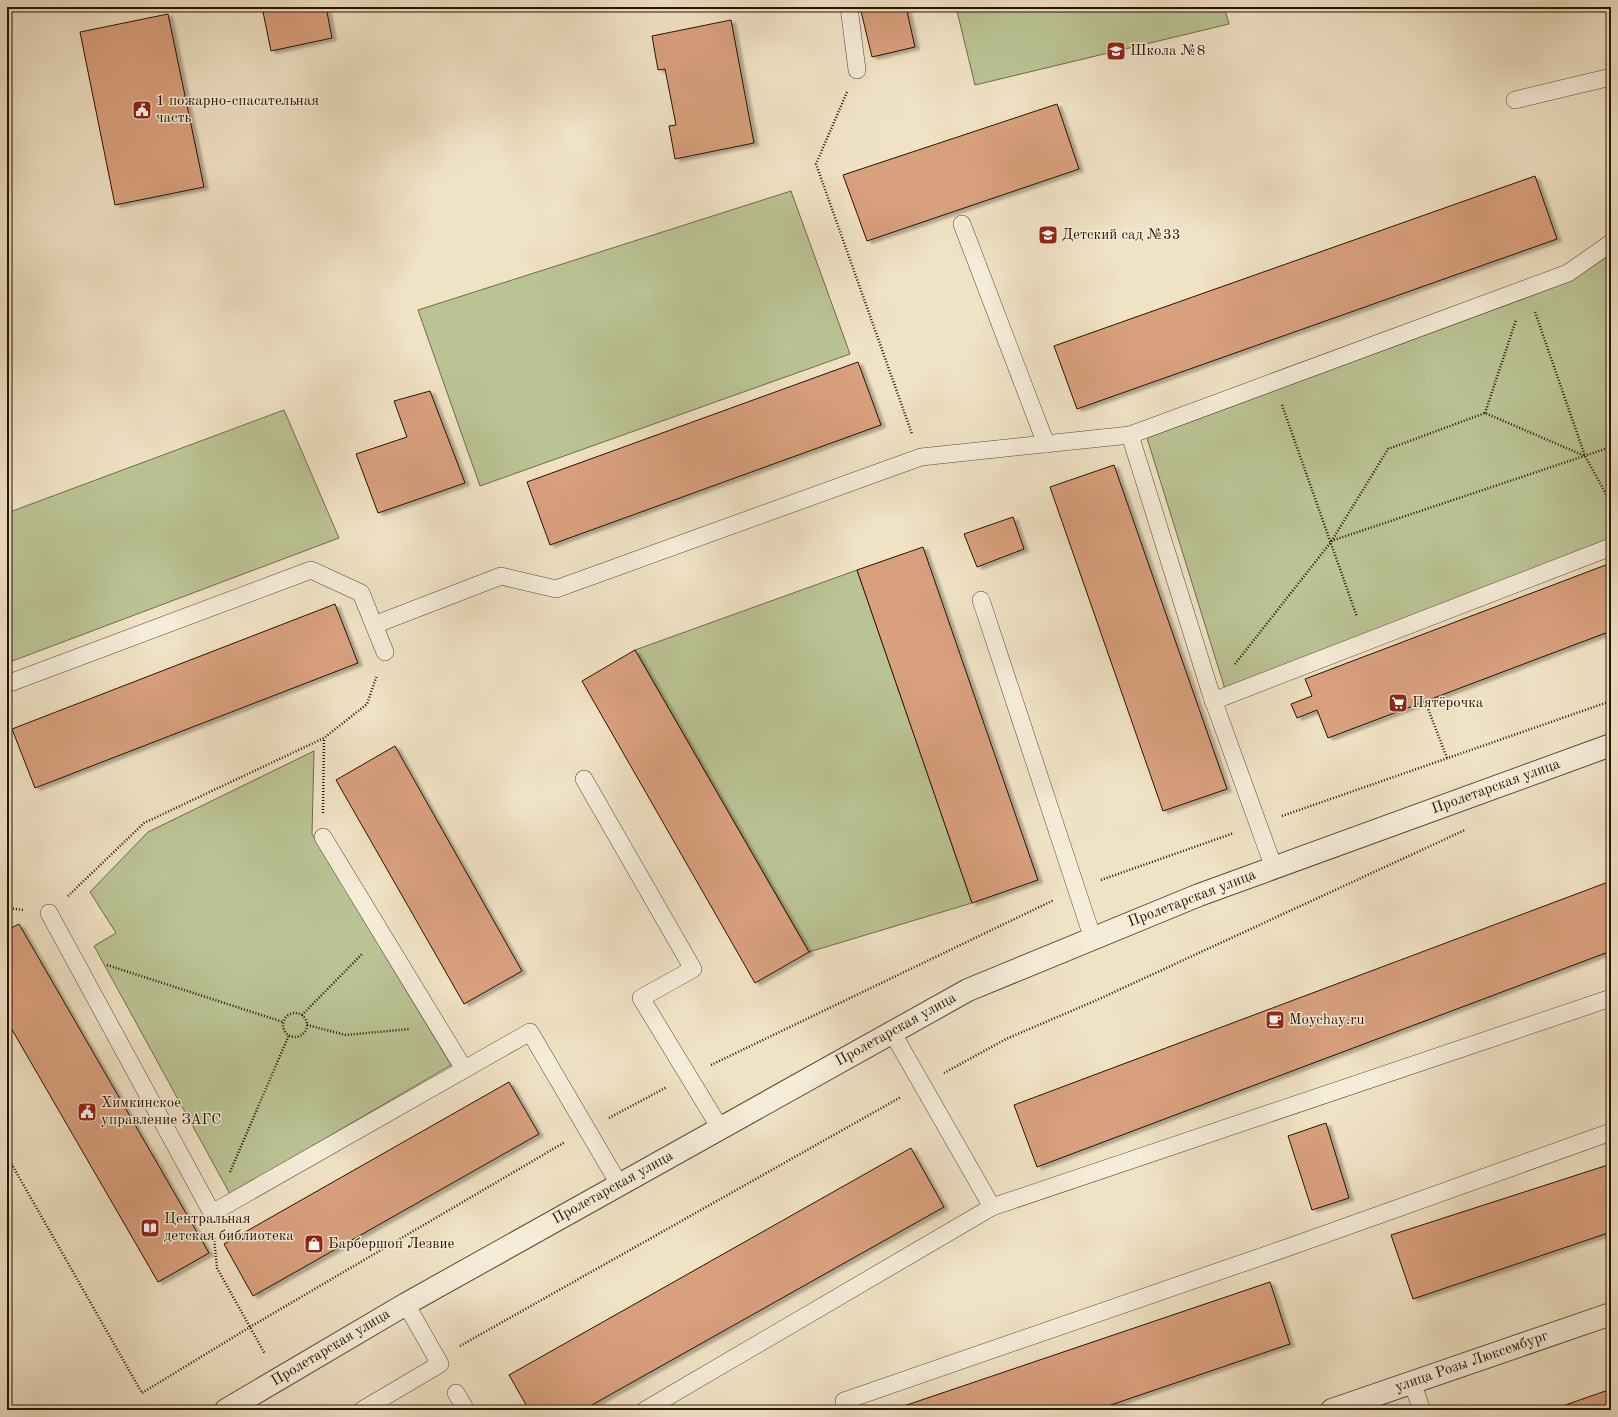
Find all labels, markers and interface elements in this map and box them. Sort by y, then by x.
school or university icon: Школа №8 [1105,40,1127,62]
place label: Школа №8 [1130,44,1205,59]
place label: 1 пожарно-спасательная часть [156,94,319,126]
public building icon: 1 пожарно-спасательная часть [131,99,153,121]
school or university icon: Детский сад №33 [1037,224,1059,246]
place label: Детский сад №33 [1062,228,1180,243]
supermarket icon: Пятёрочка [1387,692,1409,714]
place label: Пятёрочка [1412,696,1484,711]
street label: Пролетарская улица [1430,757,1563,817]
street label: Пролетарская улица [1126,867,1259,930]
street label: Пролетарская улица [833,990,959,1069]
cafe icon: Moychay.ru [1264,1009,1286,1031]
place label: Moychay.ru [1289,1013,1364,1028]
place label: Химкинское управление ЗАГС [101,1096,221,1128]
public building icon: Химкинское управление ЗАГС [76,1101,98,1123]
street label: Пролетарская улица [550,1148,676,1227]
place label: Центральная детская библиотека [164,1212,294,1244]
library icon: Центральная детская библиотека [139,1217,161,1239]
shop icon: Барбершоп Лезвие [303,1233,325,1255]
place label: Барбершоп Лезвие [328,1237,455,1252]
street label: Пролетарская улица [269,1306,393,1389]
street label: улица Розы Люксембург [1393,1329,1551,1395]

